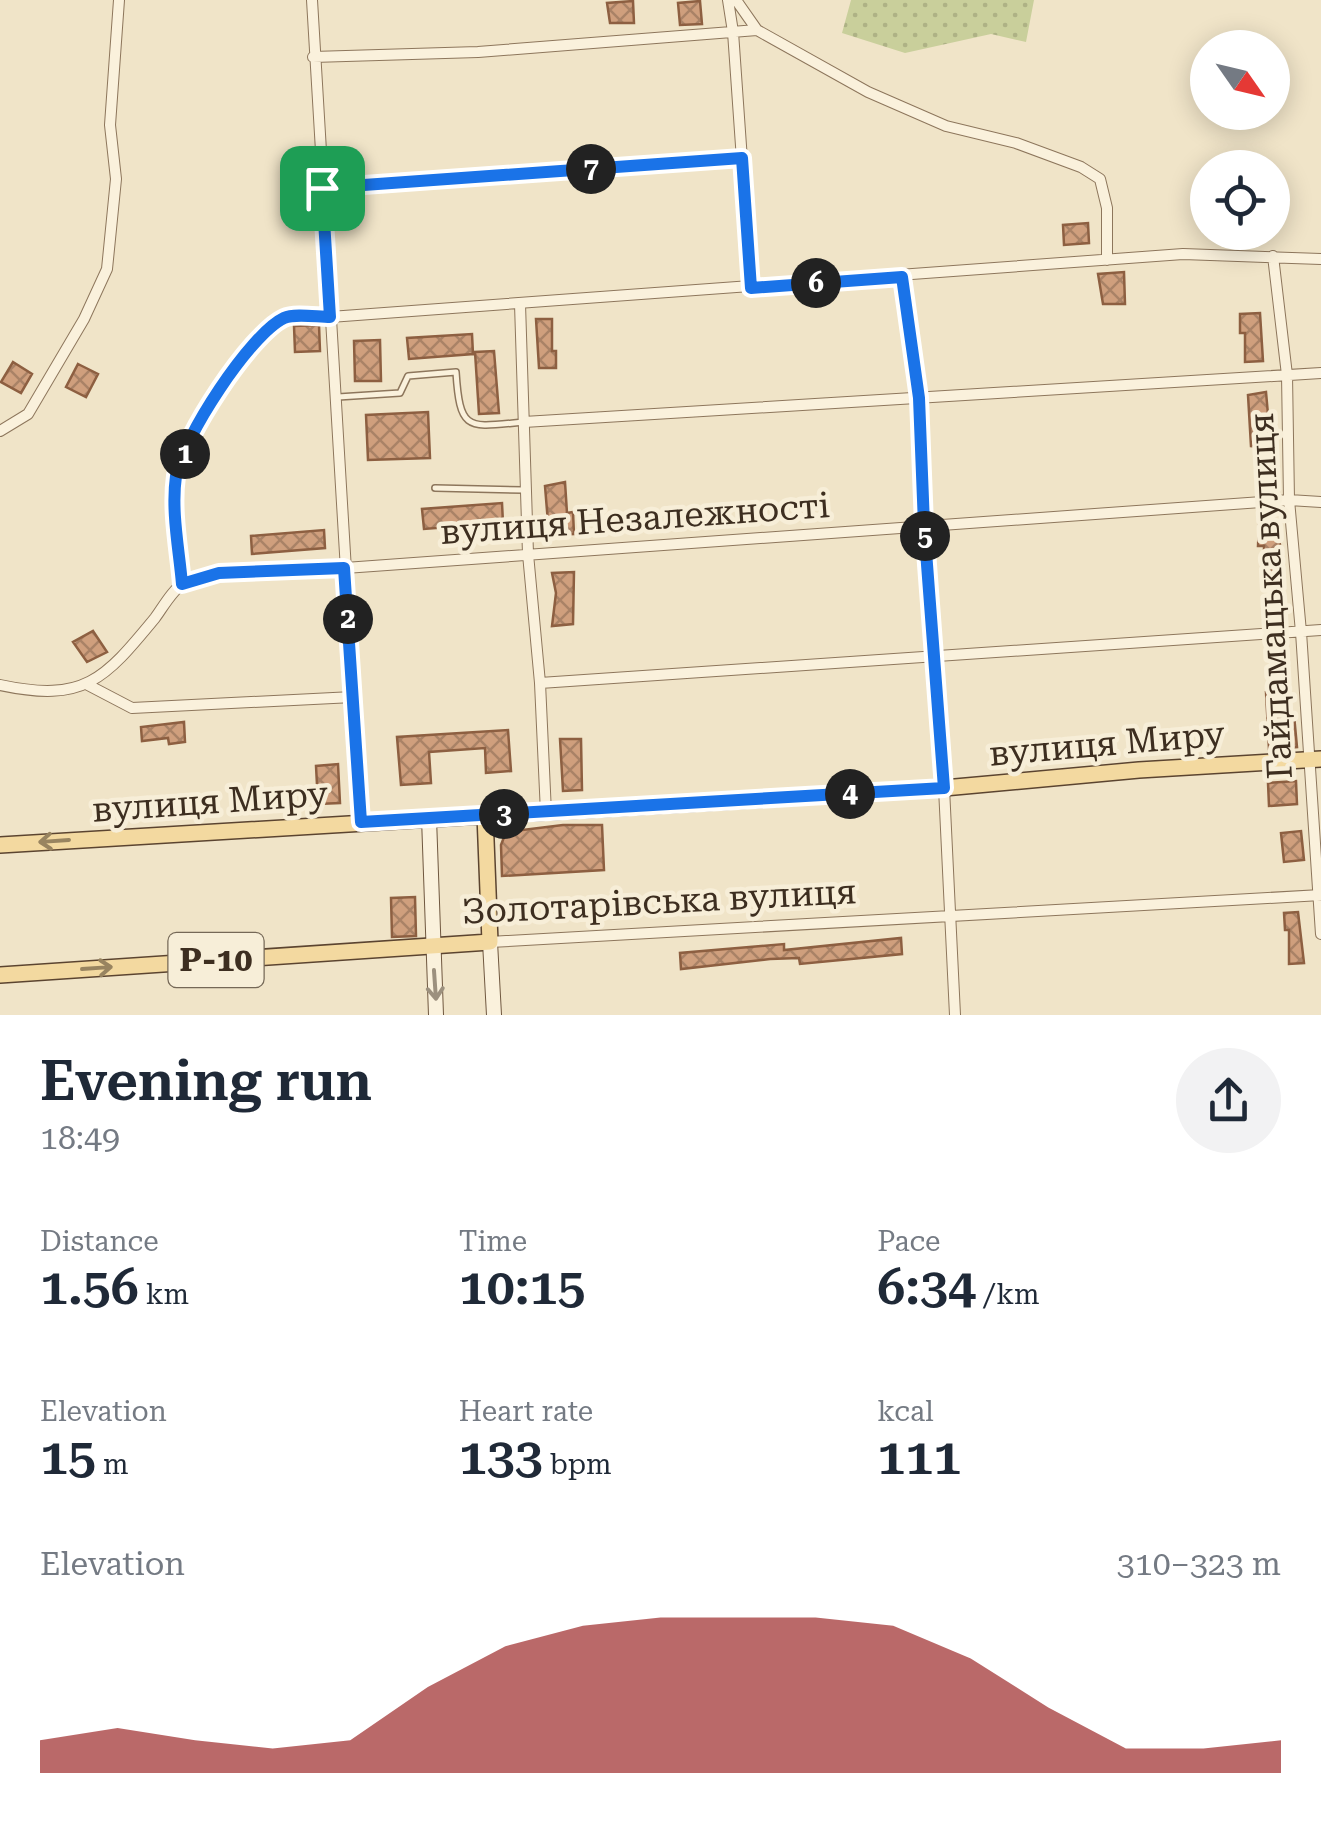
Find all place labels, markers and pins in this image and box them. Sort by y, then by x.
pin: 7 [566,144,616,194]
pin [280,146,365,231]
pin: 6 [791,258,841,308]
pin: 1 [160,429,210,479]
pin: 5 [900,511,950,561]
pin: 2 [323,594,373,644]
pin: 4 [825,769,875,819]
pin: 3 [479,789,529,839]

